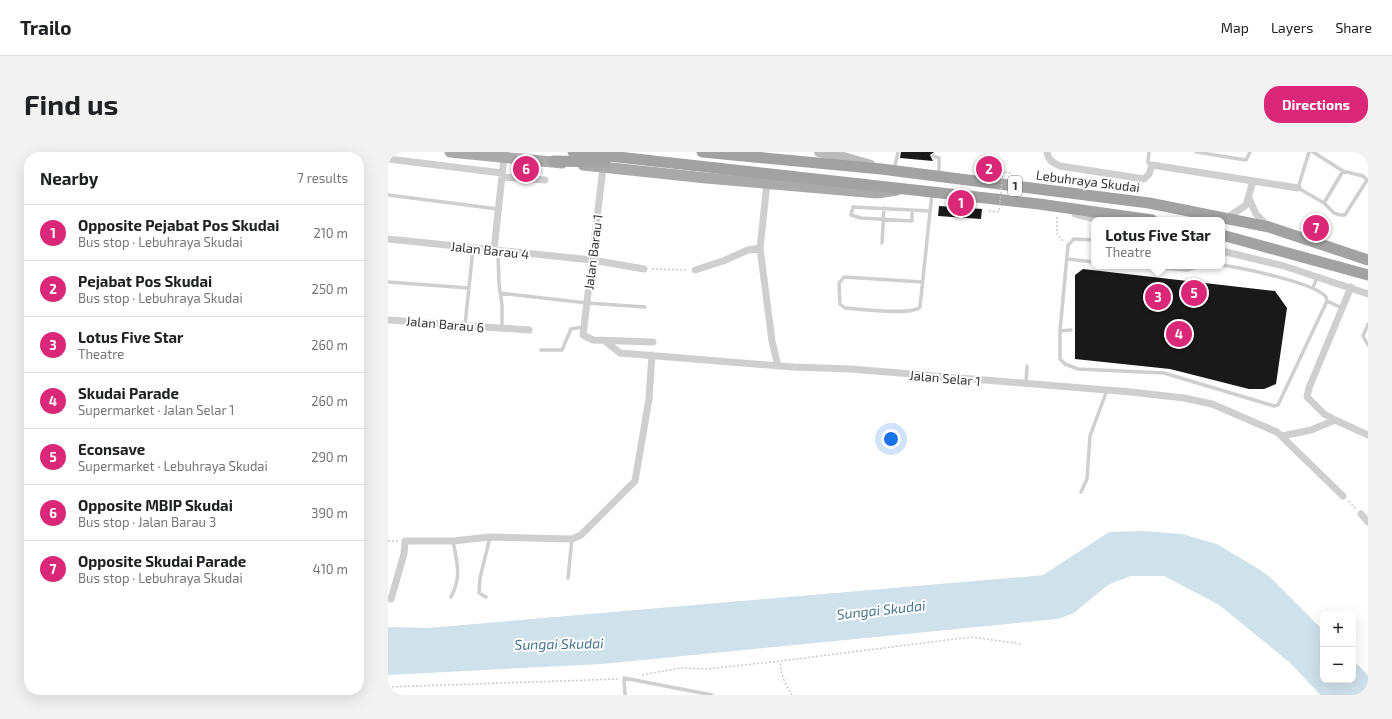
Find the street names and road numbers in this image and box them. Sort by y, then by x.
street label: Lebuhraya Skudai [1035,167,1141,195]
road number: 1 [1008,176,1022,196]
street label: Jalan Barau 1 [580,213,606,291]
street label: Jalan Barau 4 [450,238,530,262]
street label: Jalan Barau 6 [405,313,485,335]
street label: Jalan Selar 1 [909,367,981,389]

